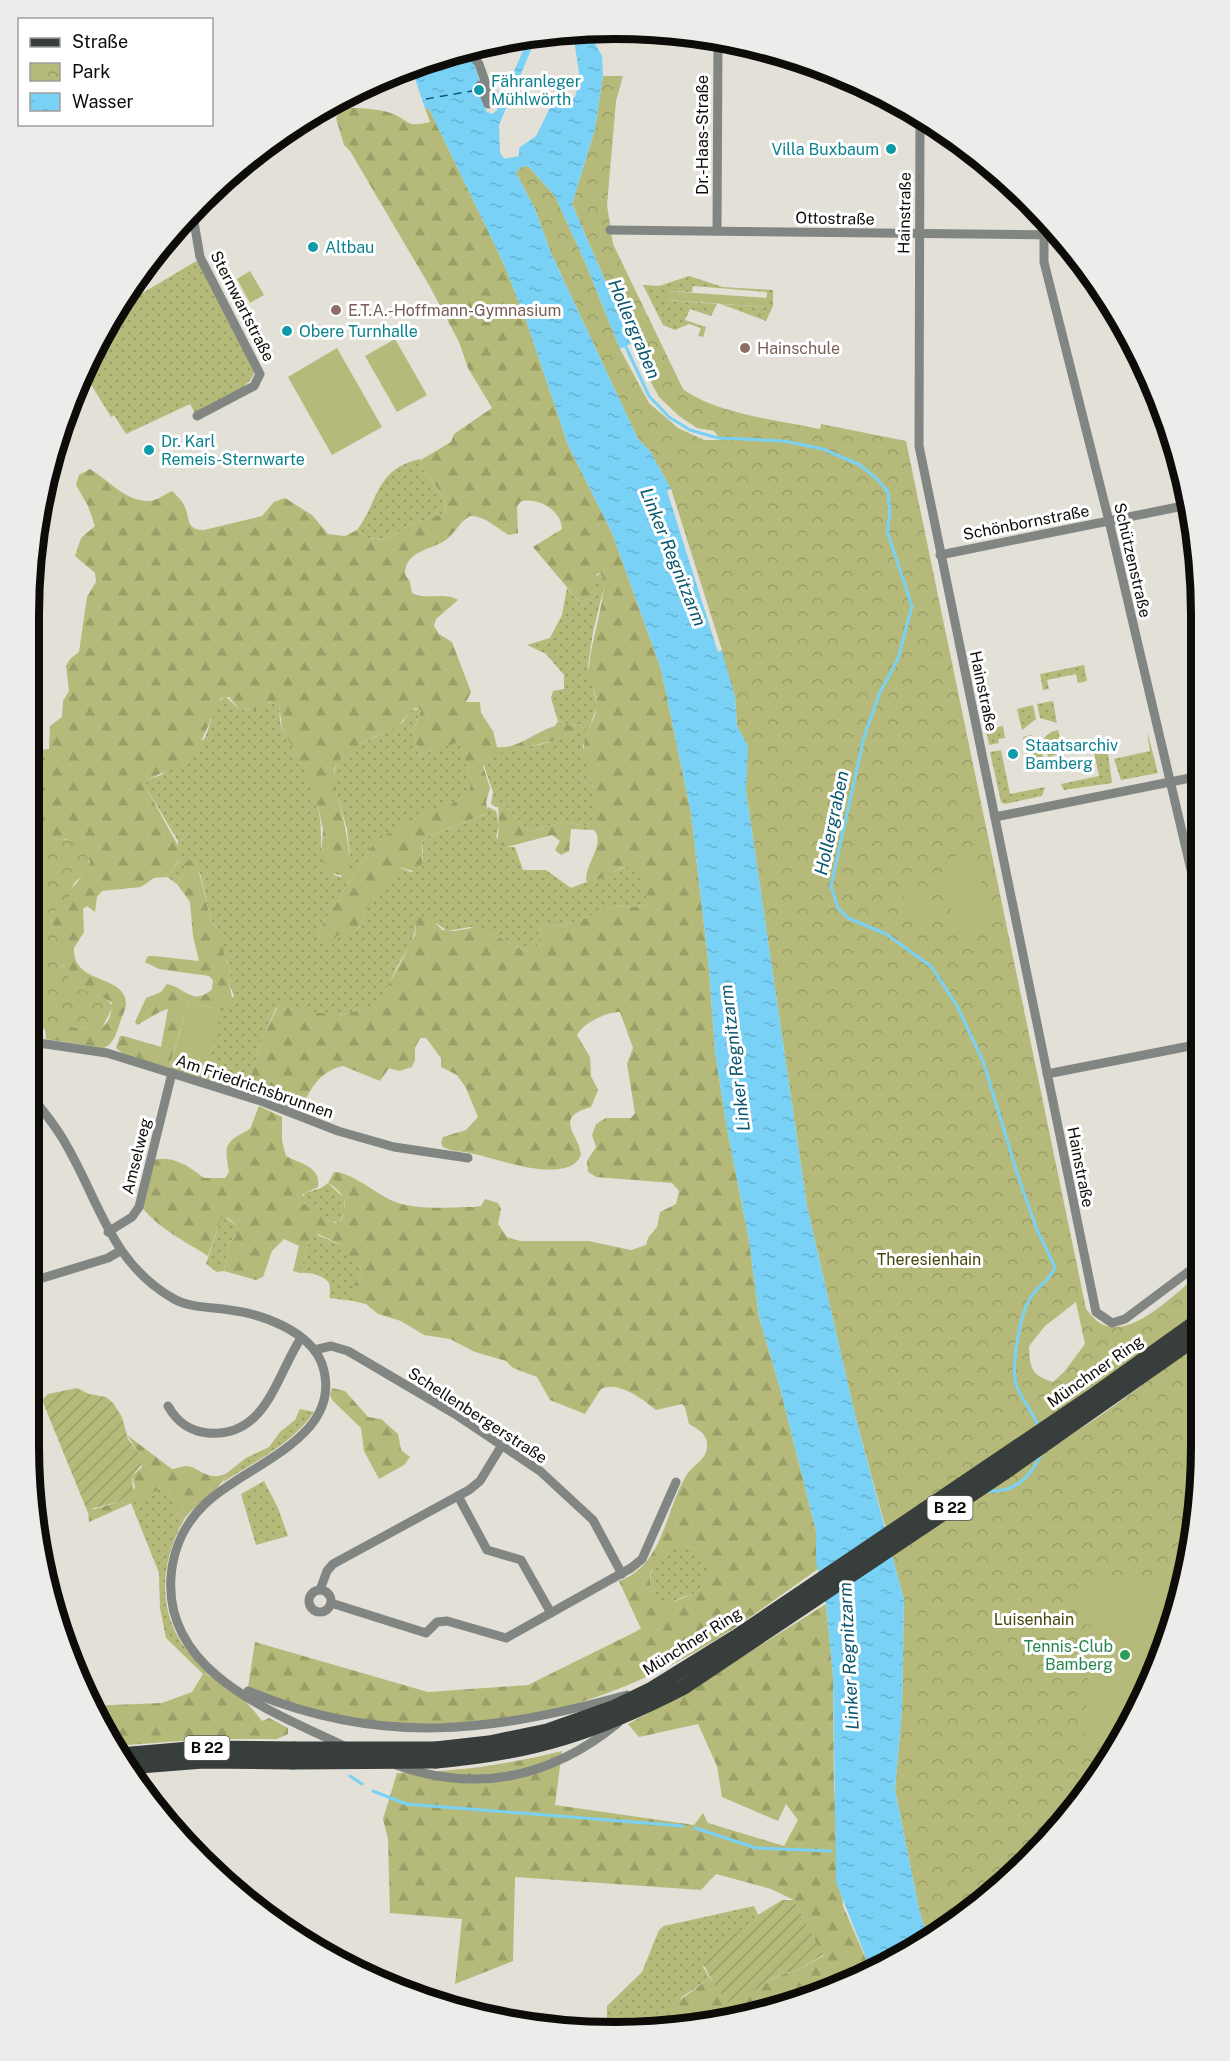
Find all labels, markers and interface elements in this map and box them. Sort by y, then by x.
legend [18,18,213,126]
text: Straße [72,31,128,52]
text: Park [72,61,110,82]
place label: Fähranleger Mühlwörth [491,72,581,109]
street label: Dr.-Haas-Straße [693,75,712,195]
marker: Fähranleger Mühlwörth [472,83,486,97]
text: Wasser [72,91,134,112]
place label: Villa Buxbaum [771,140,879,159]
marker: Villa Buxbaum [884,142,898,156]
street label: Hainstraße [894,172,915,254]
street label: Ottostraße [795,208,875,229]
place label: Altbau [325,238,374,257]
marker: Altbau [306,240,320,254]
street label: Sternwartstraße [207,248,279,365]
water label: Hollergraben [604,276,665,382]
place label: E.T.A.-Hoffmann-Gymnasium [348,301,561,320]
marker: E.T.A.-Hoffmann-Gymnasium [329,303,343,317]
place label: Obere Turnhalle [299,322,418,341]
marker: Obere Turnhalle [280,324,294,338]
place label: Hainschule [757,339,840,358]
marker: Hainschule [738,341,752,355]
place label: Dr. Karl Remeis-Sternwarte [161,432,305,469]
marker: Dr. Karl Remeis-Sternwarte [142,443,156,457]
water label: Linker Regnitzarm [636,484,711,629]
street label: Schönbornstraße [961,501,1091,544]
street label: Schützenstraße [1110,501,1155,619]
street label: Hainstraße [966,649,1001,733]
place label: Staatsarchiv Bamberg [1025,736,1118,773]
marker: Staatsarchiv Bamberg [1006,747,1020,761]
water label: Hollergraben [810,769,853,877]
water label: Linker Regnitzarm [715,983,754,1133]
street label: Am Friedrichsbrunnen [173,1051,336,1122]
street label: Amselweg [118,1116,155,1196]
street label: Hainstraße [1063,1125,1098,1209]
park label: Theresienhain [877,1250,981,1269]
street label: Münchner Ring [1044,1331,1147,1412]
street label: Schellenbergerstraße [405,1363,551,1467]
road number: B 22 [928,1496,972,1520]
water label: Linker Regnitzarm [834,1582,863,1730]
street label: Münchner Ring [639,1603,745,1679]
park label: Luisenhain [994,1610,1074,1629]
place label: Tennis-Club Bamberg [1024,1637,1113,1674]
marker: Tennis-Club Bamberg [1118,1648,1132,1662]
road number: B 22 [184,1736,230,1760]

